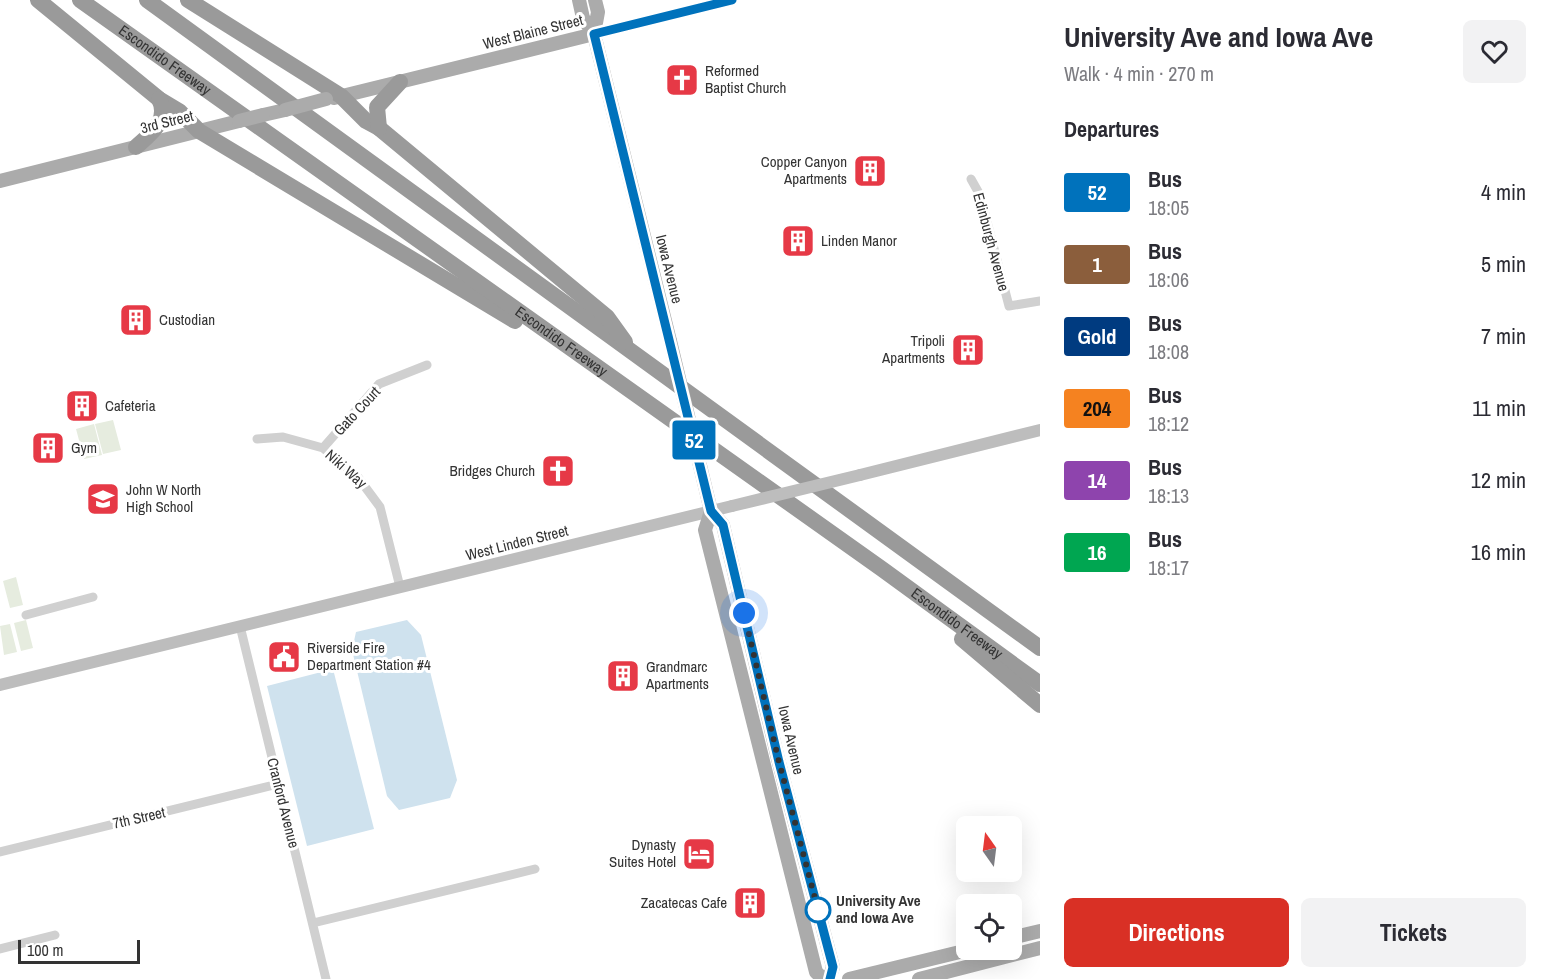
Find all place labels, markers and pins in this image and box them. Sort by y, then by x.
place label: Reformed Baptist Church [705,60,786,98]
church icon: Reformed Baptist Church [664,62,700,98]
place label: Copper Canyon Apartments [761,151,847,189]
building icon: Copper Canyon Apartments [852,153,888,189]
building icon: Linden Manor [780,223,816,259]
place label: Linden Manor [821,230,897,251]
building icon: Custodian [118,302,154,338]
place label: Custodian [159,309,215,330]
place label: Tripoli Apartments [881,330,945,368]
building icon: Tripoli Apartments [950,332,986,368]
building icon: Cafeteria [64,388,100,424]
place label: Cafeteria [105,395,156,416]
building icon: Gym [30,430,66,466]
place label: Gym [71,437,97,458]
church icon: Bridges Church [540,453,576,489]
place label: Bridges Church [450,460,535,481]
place label: John W North High School [126,479,201,517]
school or university icon: John W North High School [85,481,121,517]
place label: Riverside Fire Department Station #4 [307,637,431,675]
public building icon: Riverside Fire Department Station #4 [266,639,302,675]
place label: Grandmarc Apartments [645,656,709,694]
building icon: Grandmarc Apartments [605,658,641,694]
place label: Dynasty Suites Hotel [609,834,677,872]
hotel icon: Dynasty Suites Hotel [681,836,717,872]
building icon: Zacatecas Cafe [732,885,768,921]
place label: University Ave and Iowa Ave [836,890,921,928]
place label: Zacatecas Cafe [641,892,727,913]
marker: University Ave and Iowa Ave [805,897,831,923]

